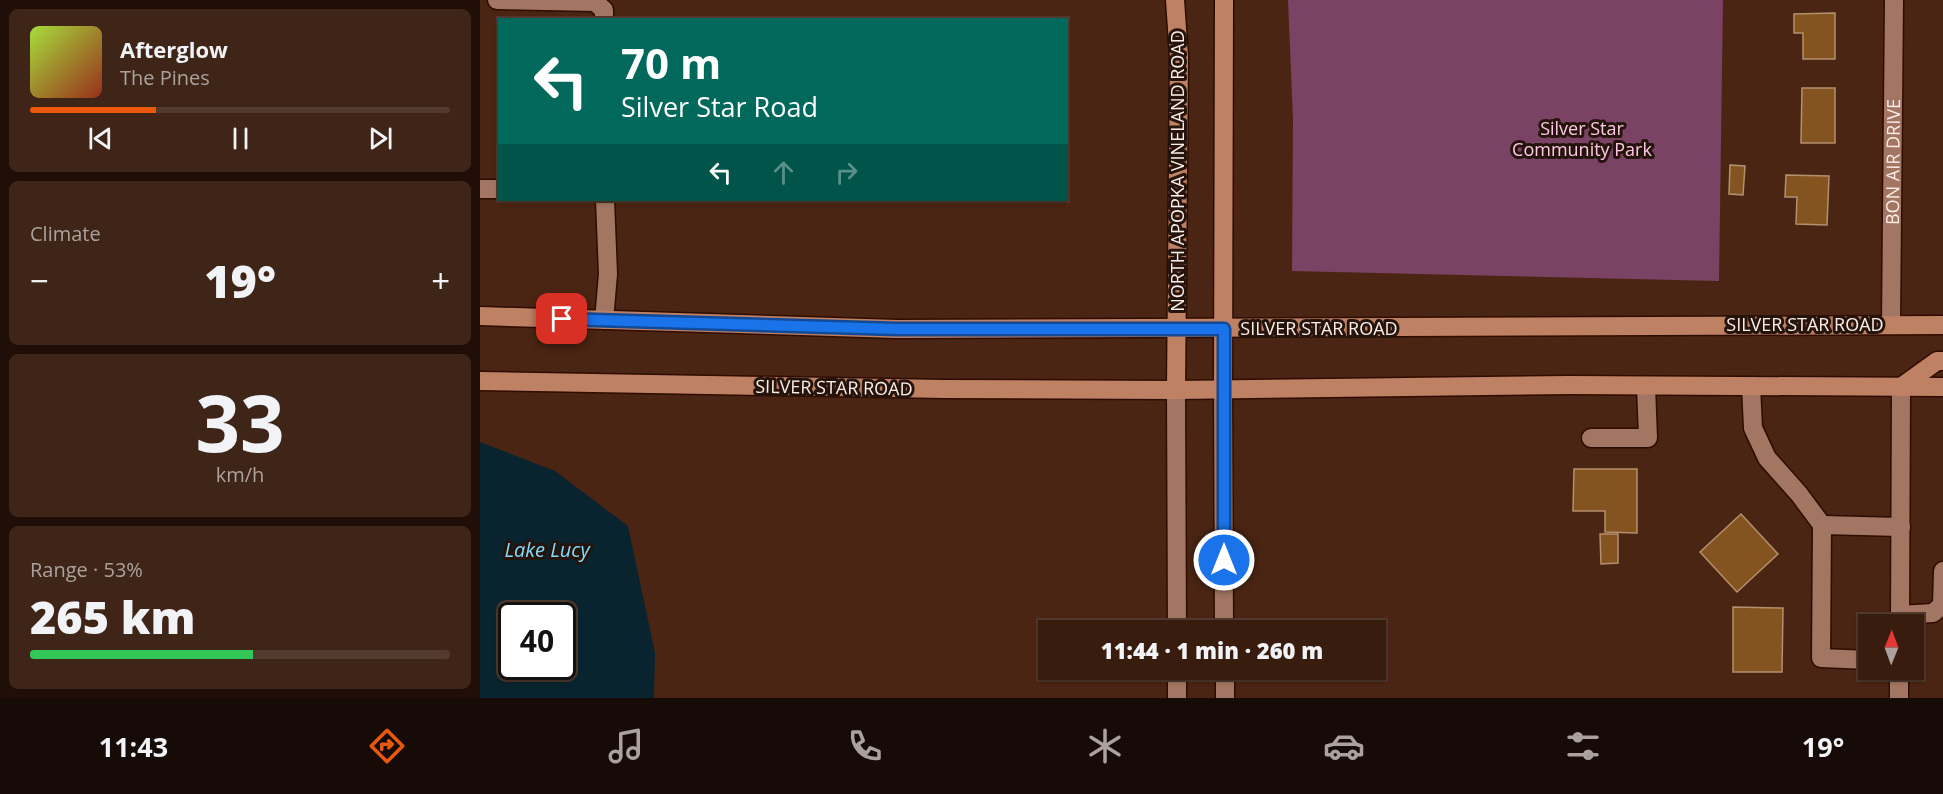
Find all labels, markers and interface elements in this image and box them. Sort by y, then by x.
street label: NORTH APOPKA VINELAND ROAD [1165,30,1189,312]
text: Afterglow [120,34,228,64]
text: 70 m [621,34,721,91]
icon: left [522,42,600,120]
text: The Pines [120,64,210,91]
text: Silver Star Road [621,88,818,125]
street label: BON AIR DRIVE [1880,99,1905,225]
park label: Silver Star Community Park [1512,116,1652,161]
icon: previous [84,122,117,155]
icon: pause [224,122,257,155]
icon: next [364,122,397,155]
icon: left [704,156,737,189]
icon: ahead [767,156,800,189]
icon: right [830,156,863,189]
text: Climate [30,220,101,247]
text: 19° [204,250,276,311]
text: − [30,258,49,303]
text: + [431,258,450,303]
pin [536,293,587,344]
icon: arrive [545,302,578,335]
street label: SILVER STAR ROAD [1726,312,1884,336]
street label: SILVER STAR ROAD [1240,316,1398,340]
text: 33 [195,369,285,475]
street label: SILVER STAR ROAD [755,374,913,400]
text: km/h [216,461,264,488]
position arrow [1192,528,1256,592]
water label: Lake Lucy [504,536,591,563]
text: Range · 53% [30,556,143,583]
text: 265 km [30,586,195,647]
speed limit sign: 40 [498,602,576,680]
north arrow [1858,614,1924,680]
map controls [1858,614,1924,680]
text: 11:44 · 1 min · 260 m [1101,635,1323,665]
icon: directions [366,725,408,767]
icon: music [605,725,647,767]
icon: phone [844,725,886,767]
icon: climate [1084,725,1126,767]
icon: car [1323,725,1365,767]
icon: filters [1562,725,1604,767]
text: 11:43 [99,728,168,765]
text: 19° [1802,728,1844,765]

